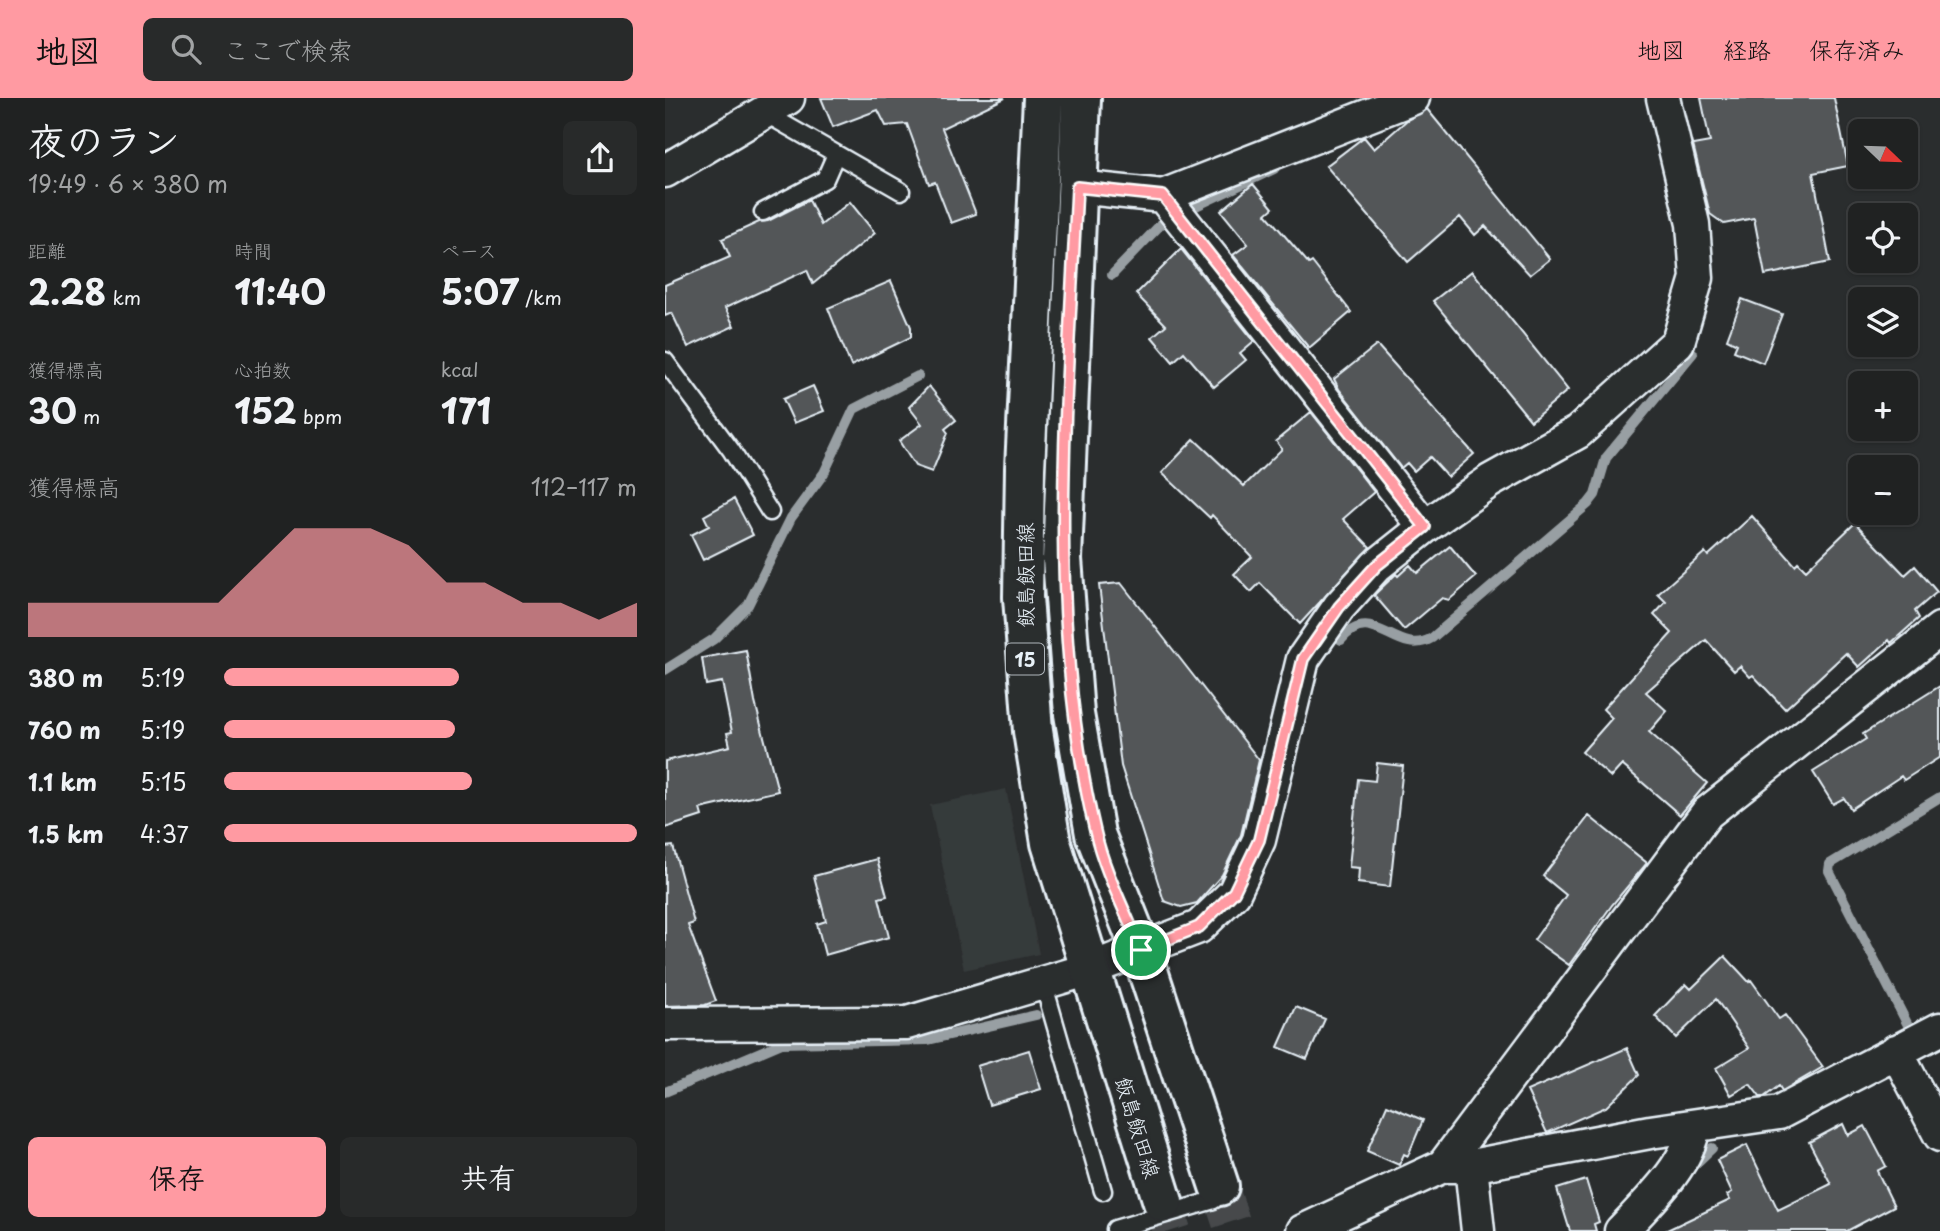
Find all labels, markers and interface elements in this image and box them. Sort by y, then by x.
search box [143,18,633,81]
text: 地図 [35,24,101,74]
icon: search [167,30,205,68]
text: ここで検索 [223,30,353,69]
text: 地図 [1637,31,1685,67]
text: 経路 [1723,31,1771,67]
text: 保存済み [1809,31,1905,67]
text: 夜のラン [28,111,180,168]
north arrow [1848,119,1918,189]
map controls [1848,119,1918,525]
button: share [563,121,637,195]
text: 19:49 · 6 × 380 m [28,166,228,201]
button: locate [1848,203,1918,273]
text: 距離 [28,236,66,264]
text: 時間 [234,236,272,264]
text: ペース [441,236,497,264]
text: 2.28 [28,264,106,317]
text: 11:40 [234,264,326,317]
text: 5:07 [441,264,519,317]
text: km [106,283,141,311]
text: /km [519,283,562,311]
button: layers [1848,287,1918,357]
text: 獲得標高 [28,355,104,383]
text: 心拍数 [234,355,291,383]
text: kcal [441,355,479,383]
button: + [1848,371,1918,441]
text: 30 [28,383,77,436]
text: 152 [234,383,297,436]
text: 171 [441,383,491,436]
text: m [77,402,100,430]
text: bpm [297,402,342,430]
button: − [1848,455,1918,525]
text: 獲得標高 [28,469,120,504]
text: 112–117 m [531,469,637,504]
street label: 飯島飯田線 [1008,523,1040,628]
road number: 15 [1006,644,1044,674]
text: 380 m [28,660,103,695]
text: 5:19 [140,660,185,695]
text: 760 m [28,712,101,747]
text: 5:19 [140,712,185,747]
text: 1.1 km [28,764,97,799]
text: 5:15 [140,764,186,799]
text: 1.5 km [28,816,104,851]
text: 4:37 [140,816,189,851]
pin [1111,920,1171,980]
icon: arrive [1122,931,1160,969]
street label: 飯島飯田線 [1108,1072,1170,1182]
button: 保存 [28,1137,326,1217]
button: 共有 [340,1137,637,1217]

